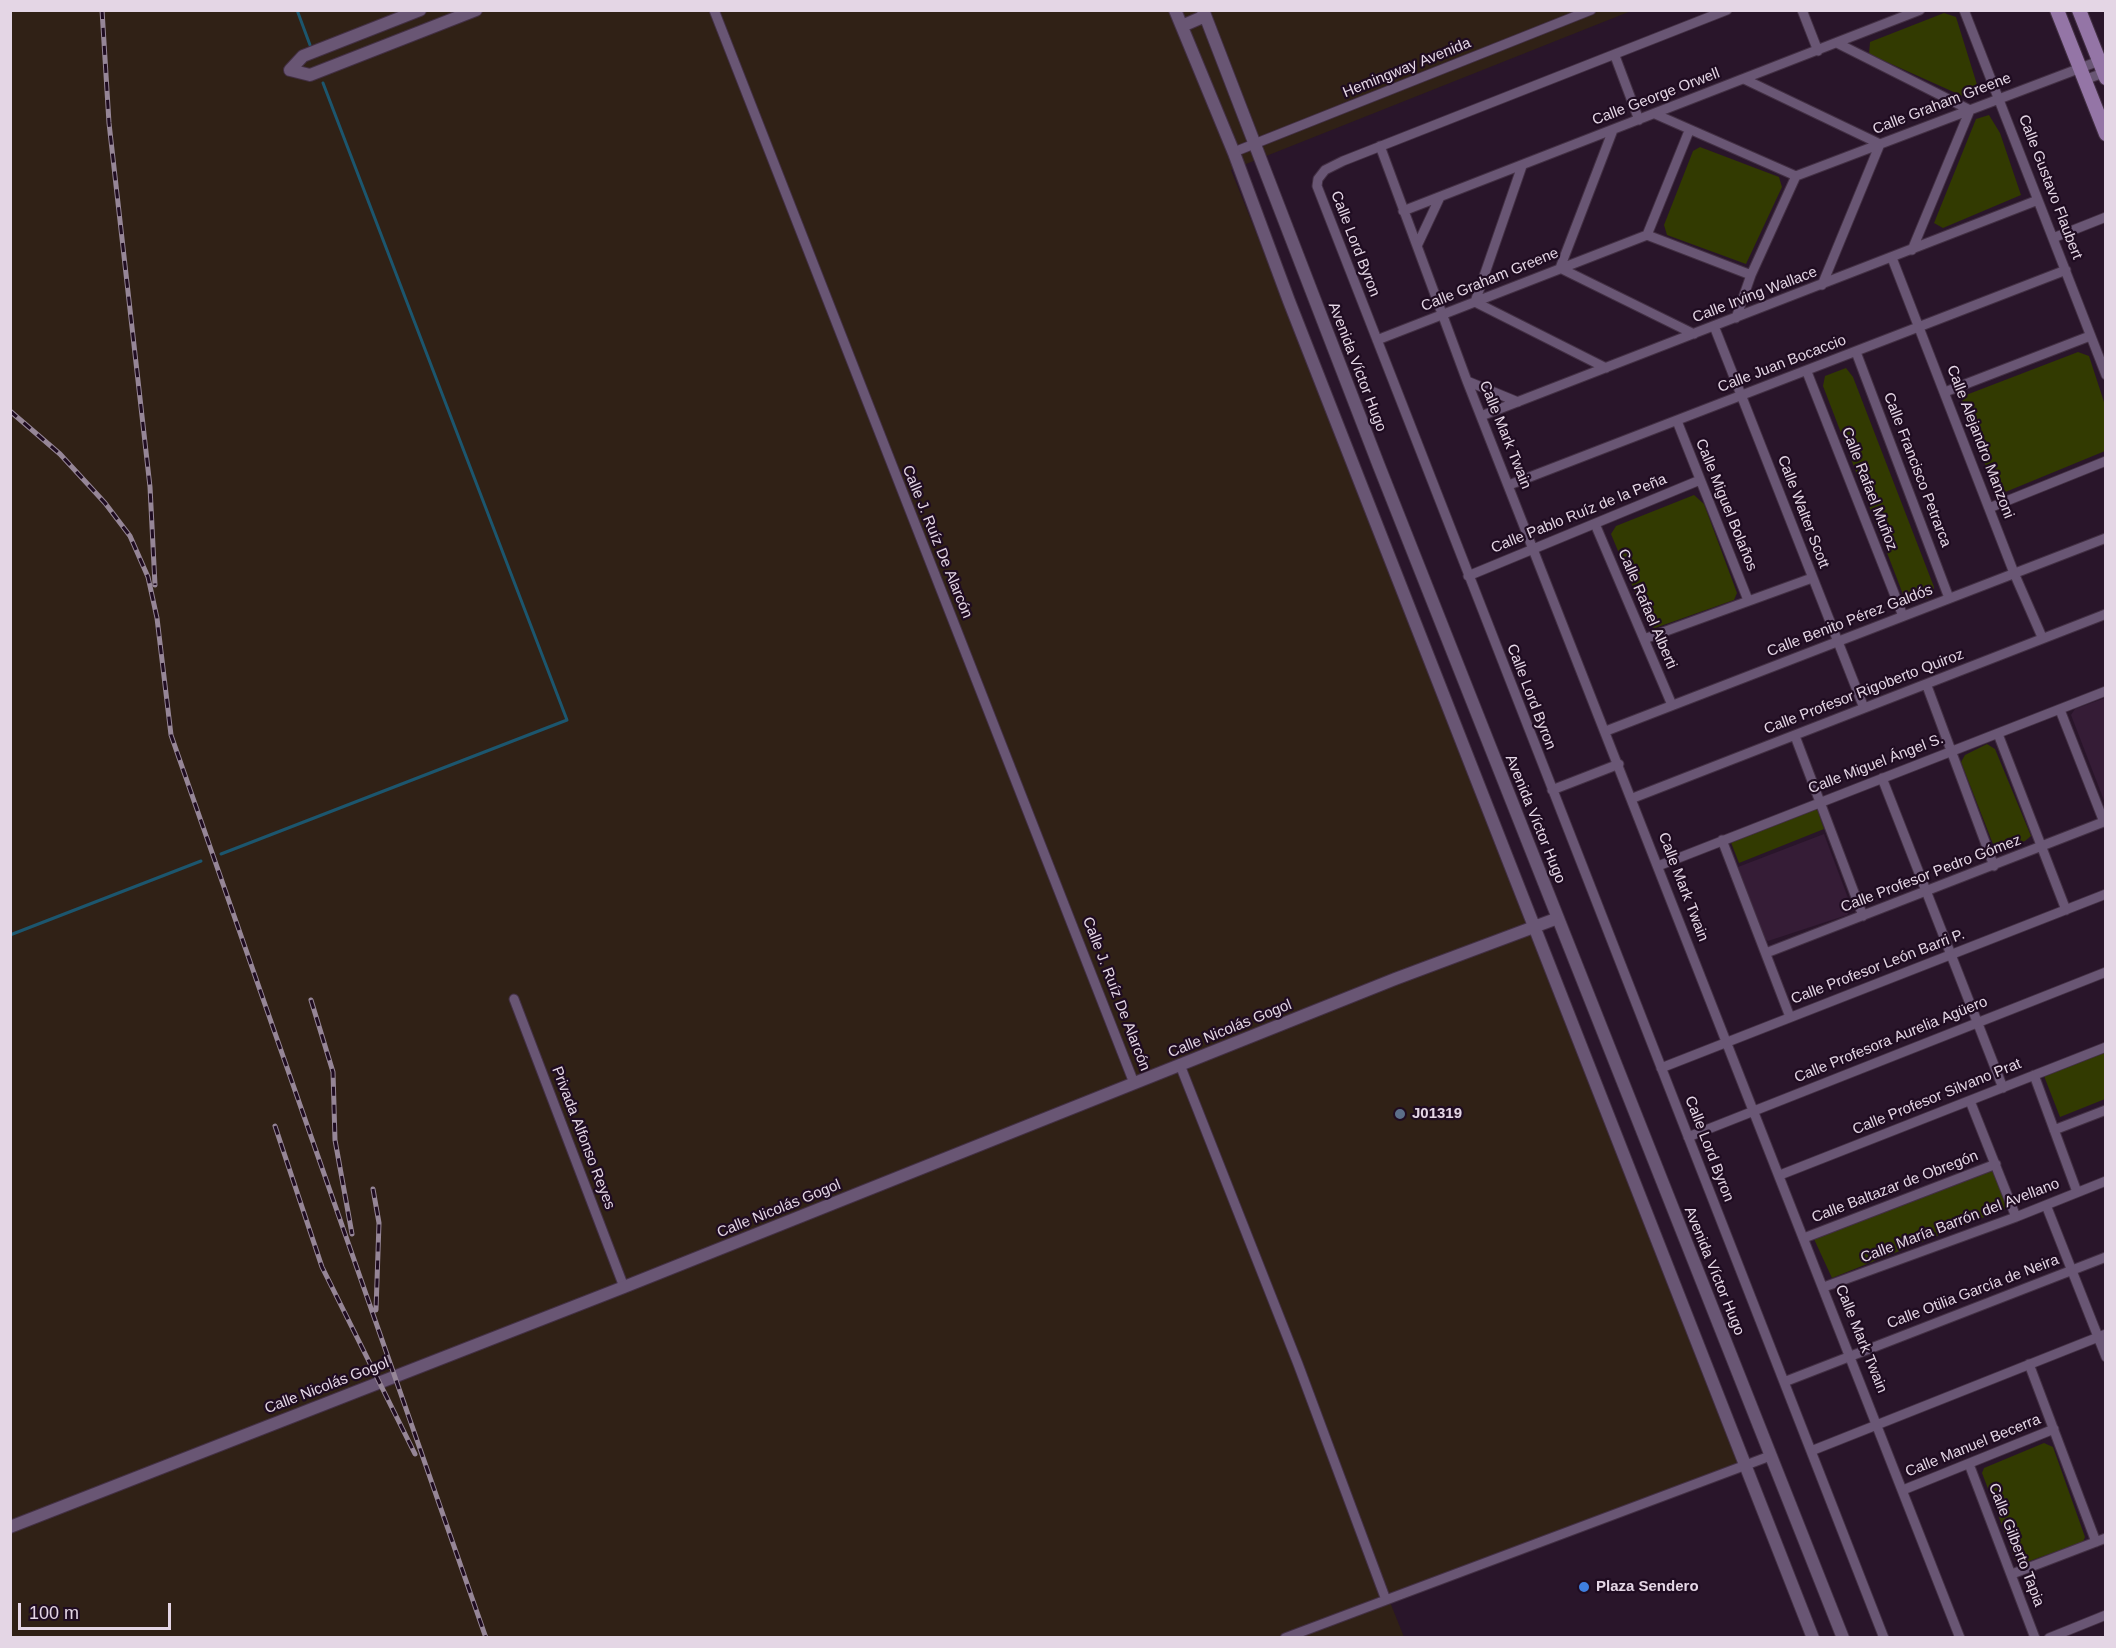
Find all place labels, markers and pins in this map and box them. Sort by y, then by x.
place label: J01319 [1412,1105,1462,1123]
marker: J01319 [1393,1107,1407,1121]
place label: Plaza Sendero [1596,1578,1699,1596]
marker: Plaza Sendero [1577,1580,1591,1594]

